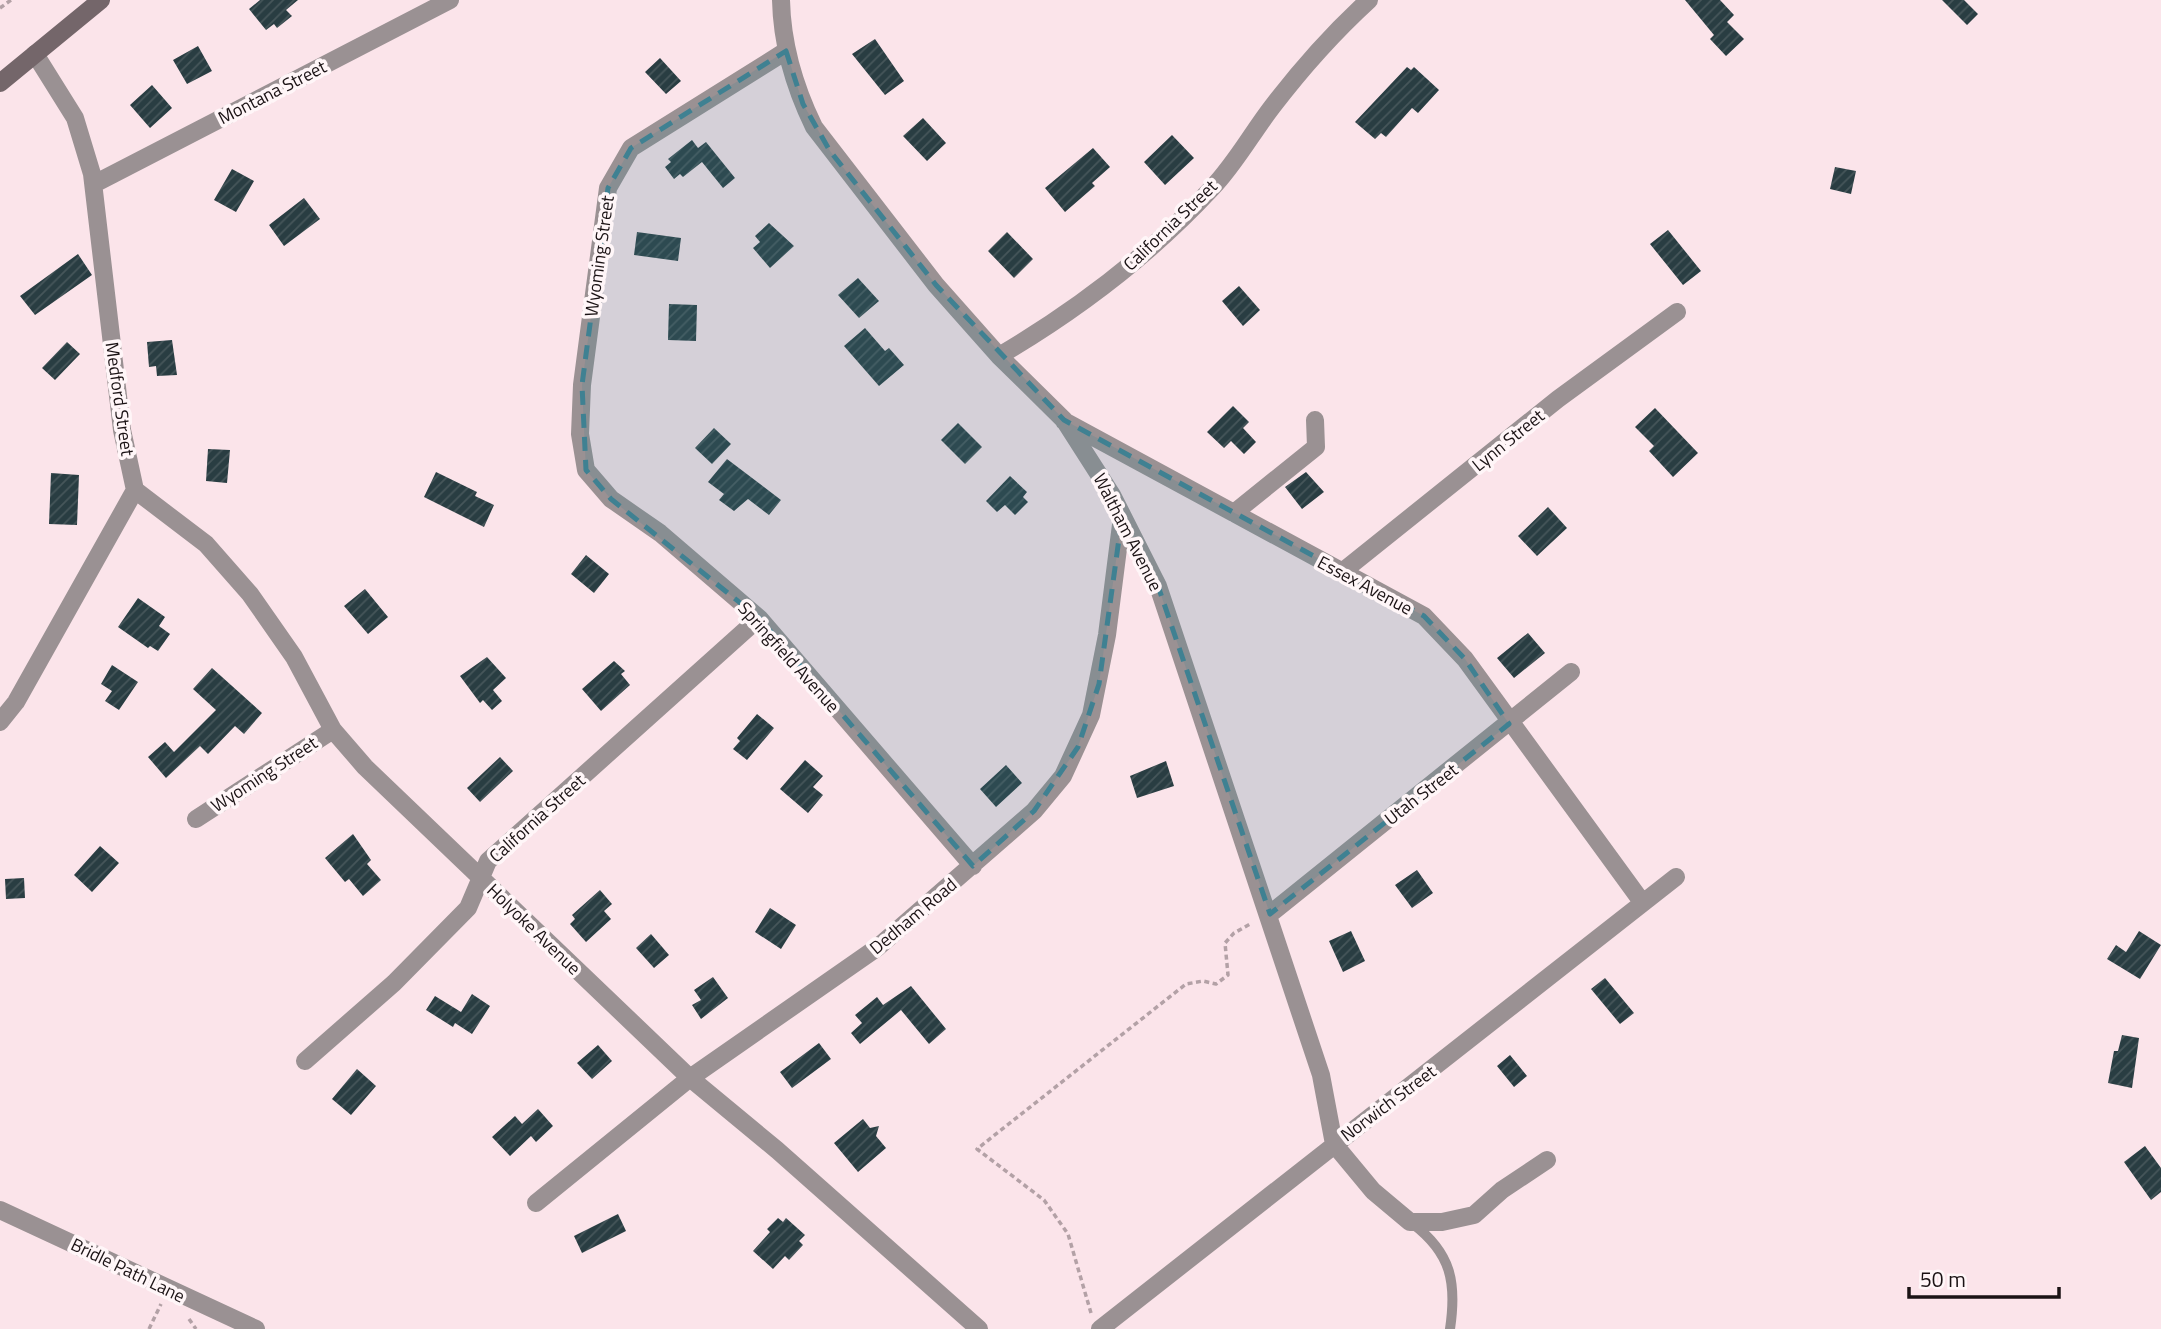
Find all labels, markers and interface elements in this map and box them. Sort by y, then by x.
street label: Montana Street [213,53,332,131]
street label: California Street [1117,173,1224,277]
street label: Wyoming Street [577,193,621,318]
street label: Medford Street [99,340,141,458]
street label: Lynn Street [1466,402,1551,478]
street label: Waltham Avenue [1087,468,1169,596]
street label: Essex Avenue [1313,549,1417,621]
street label: Springfield Avenue [732,595,846,719]
street label: Wyoming Street [205,729,323,819]
street label: Utah Street [1378,756,1464,831]
street label: California Street [483,767,592,869]
street label: Dedham Road [863,871,963,961]
street label: Holyoke Avenue [481,877,587,981]
street label: Norwich Street [1335,1058,1442,1148]
street label: Bridle Path Lane [66,1231,190,1309]
scale bar [1909,1256,2060,1300]
text: 50 m [1920,1263,1966,1295]

